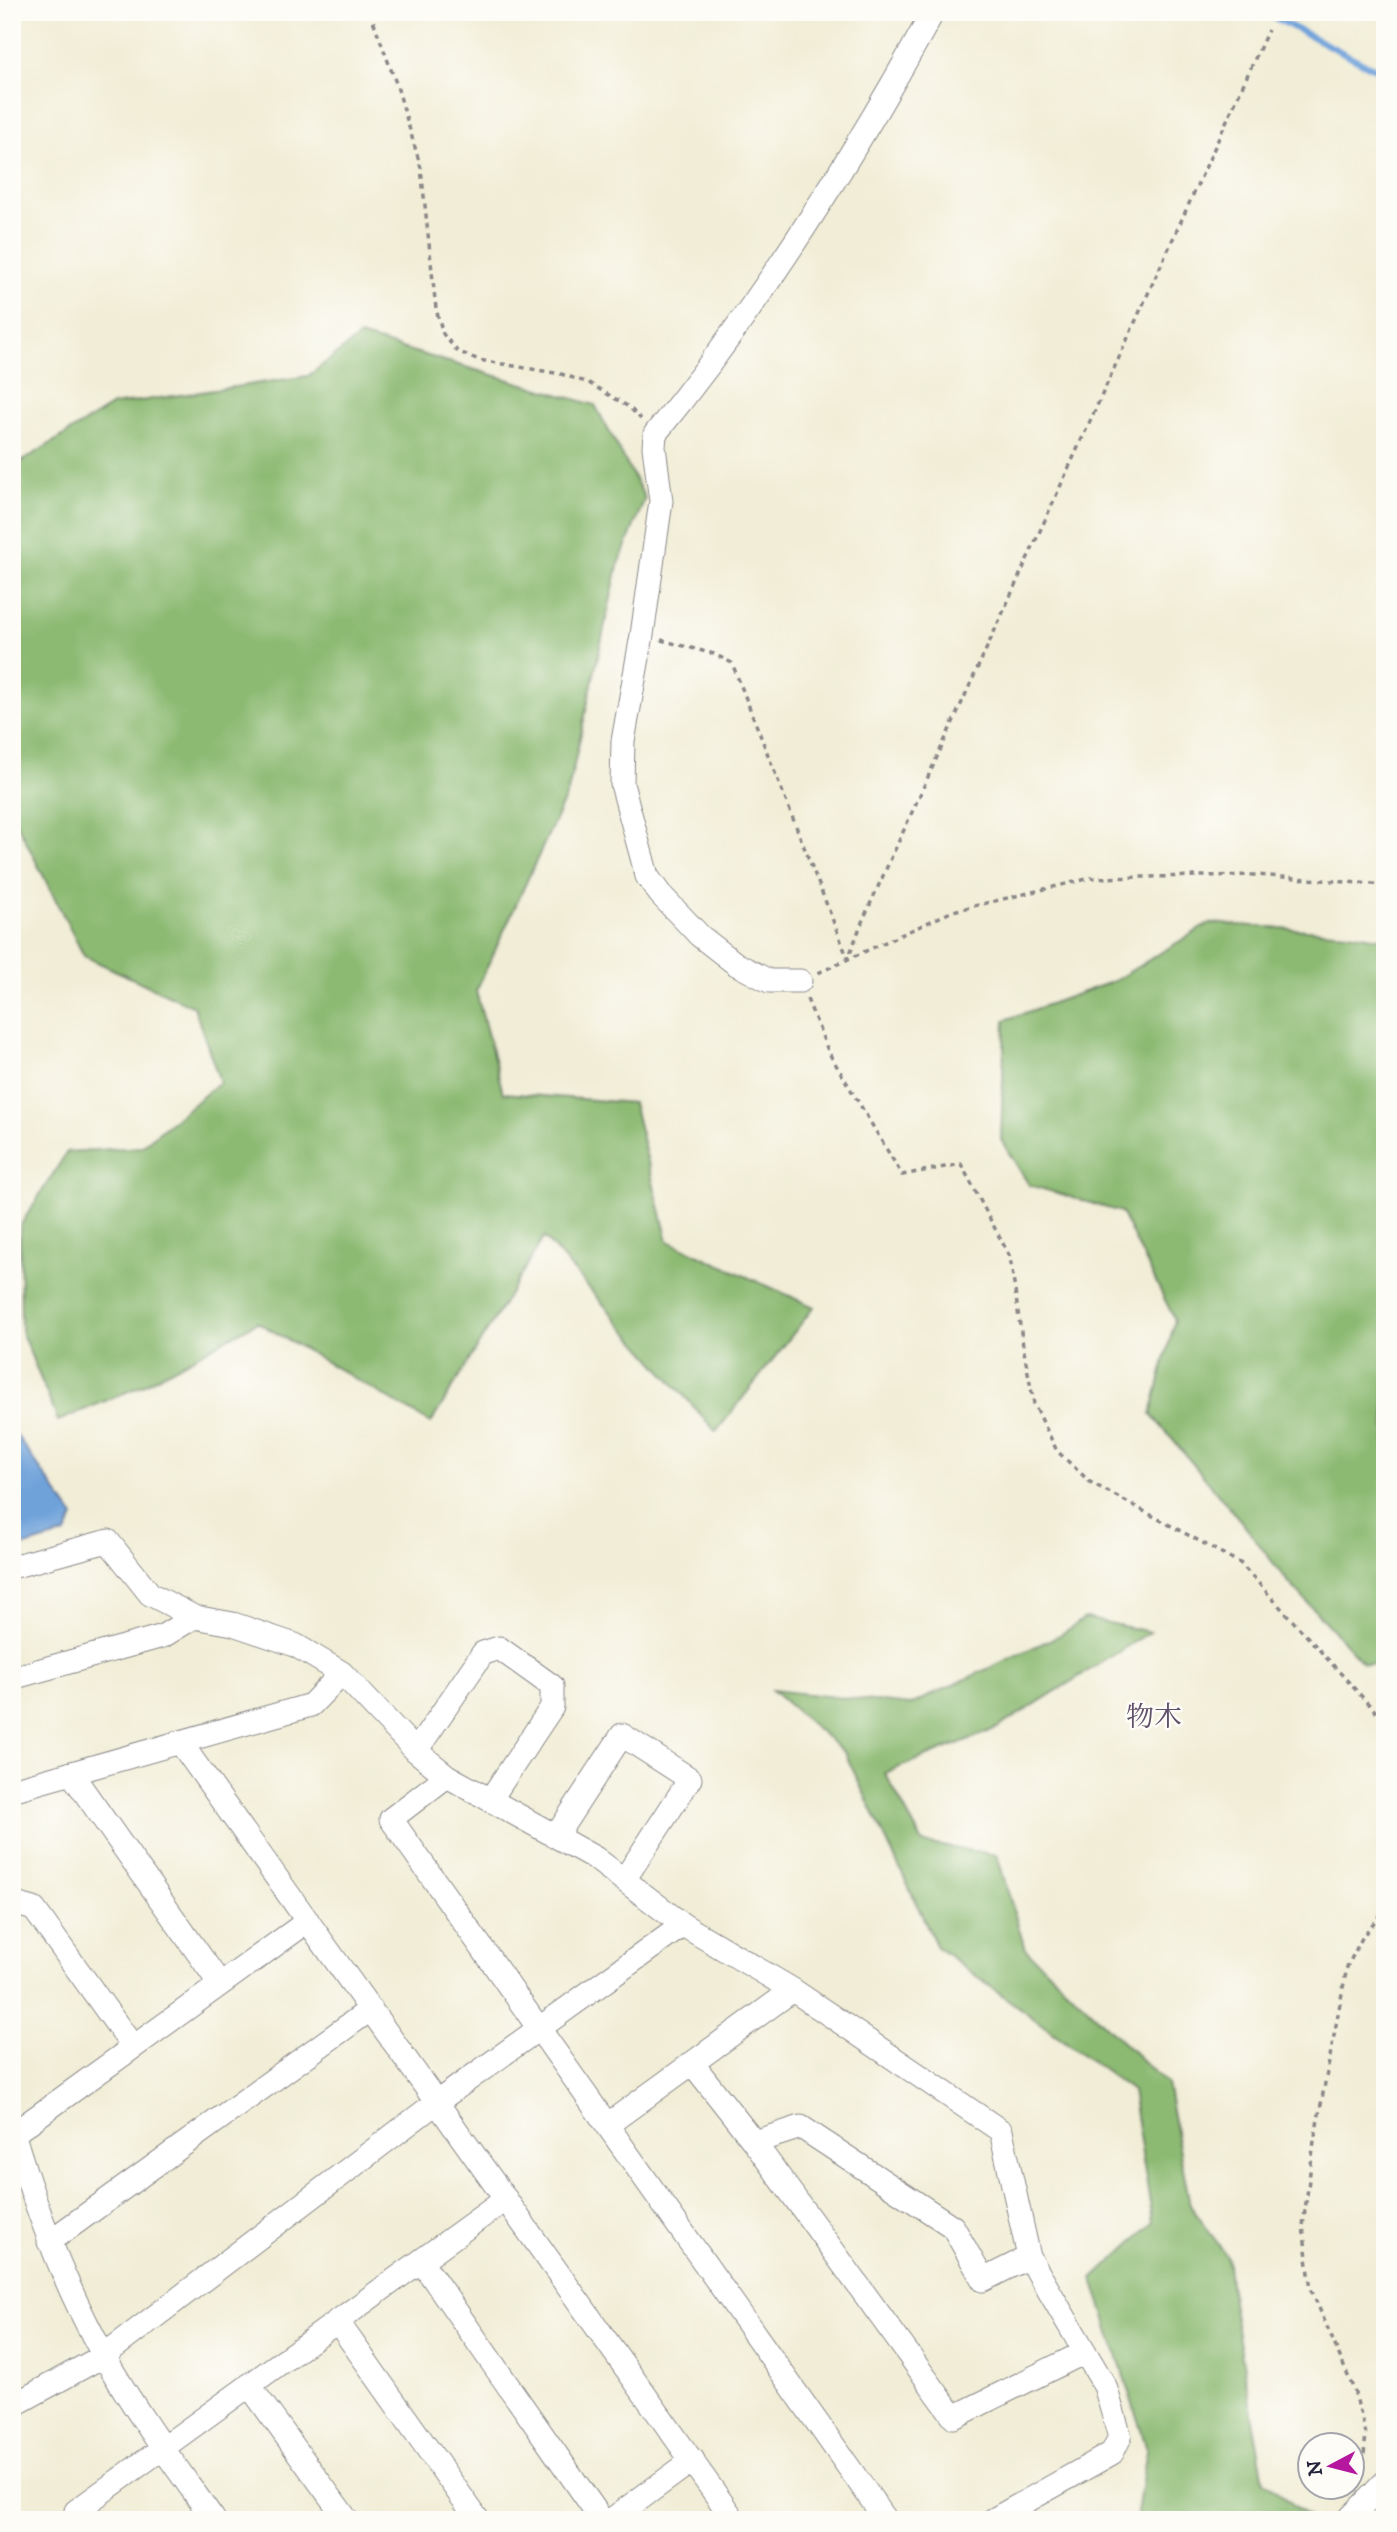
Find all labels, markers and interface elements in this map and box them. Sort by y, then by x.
district label: 物木 [1126,1700,1182,1735]
north arrow [1296,2430,1366,2500]
text: N [1303,2458,1328,2477]

